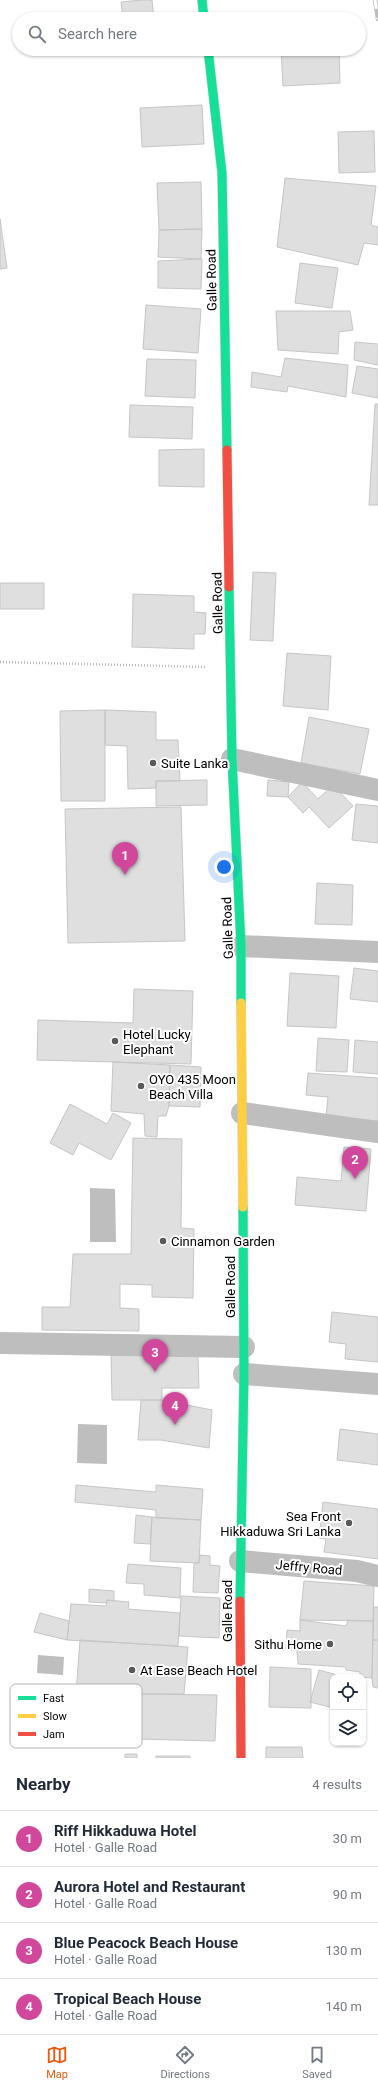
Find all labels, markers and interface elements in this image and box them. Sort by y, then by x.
search box [12,12,366,56]
icon: search [26,23,48,45]
text: Search here [58,25,137,43]
street label: Galle Road [203,249,220,311]
street label: Galle Road [209,572,226,634]
place label: Suite Lanka [161,756,228,771]
marker: Suite Lanka [148,758,158,768]
pin: 1 [112,842,138,875]
your location [214,857,234,877]
street label: Galle Road [219,897,236,959]
place label: Hotel Lucky Elephant [123,1027,191,1057]
marker: Hotel Lucky Elephant [110,1036,120,1046]
place label: OYO 435 Moon Beach Villa [149,1072,236,1102]
marker: OYO 435 Moon Beach Villa [136,1081,146,1091]
pin: 2 [342,1146,368,1179]
place label: Cinnamon Garden [171,1234,275,1249]
marker: Cinnamon Garden [158,1236,168,1246]
street label: Galle Road [223,1256,238,1318]
pin: 3 [142,1339,168,1372]
pin: 4 [162,1392,188,1425]
place label: Sea Front Hikkaduwa Sri Lanka [220,1509,341,1539]
marker: Sea Front Hikkaduwa Sri Lanka [344,1518,354,1528]
street label: Jeffry Road [275,1557,343,1578]
street label: Galle Road [220,1580,235,1642]
place label: Sithu Home [254,1637,322,1652]
marker: Sithu Home [325,1639,335,1649]
place label: At Ease Beach Hotel [140,1663,257,1678]
marker: At Ease Beach Hotel [127,1665,137,1675]
map controls [330,1674,366,1746]
button: locate [330,1674,366,1710]
legend [10,1684,142,1748]
text: Fast [43,1692,65,1705]
text: Slow [43,1710,67,1723]
button: layers [330,1710,366,1746]
text: Jam [43,1728,65,1741]
text: Nearby [16,1774,71,1794]
text: 4 results [312,1777,362,1792]
text: Riff Hikkaduwa Hotel [54,1822,196,1840]
text: 1 [25,1831,33,1846]
text: 30 m [333,1831,362,1846]
text: Hotel · Galle Road [54,1840,157,1855]
text: Aurora Hotel and Restaurant [54,1878,245,1896]
text: 2 [25,1887,33,1902]
text: 90 m [333,1887,362,1902]
text: Hotel · Galle Road [54,1896,157,1911]
text: Blue Peacock Beach House [54,1934,238,1952]
text: 3 [25,1943,33,1958]
text: 130 m [325,1943,362,1958]
text: Hotel · Galle Road [54,1952,157,1967]
text: Tropical Beach House [54,1990,201,2008]
text: 4 [25,1999,33,2014]
text: 140 m [325,1999,362,2014]
text: Hotel · Galle Road [54,2008,157,2023]
tab: Map [46,2044,68,2081]
tab: Directions [160,2044,210,2081]
tab: Saved [302,2044,332,2081]

